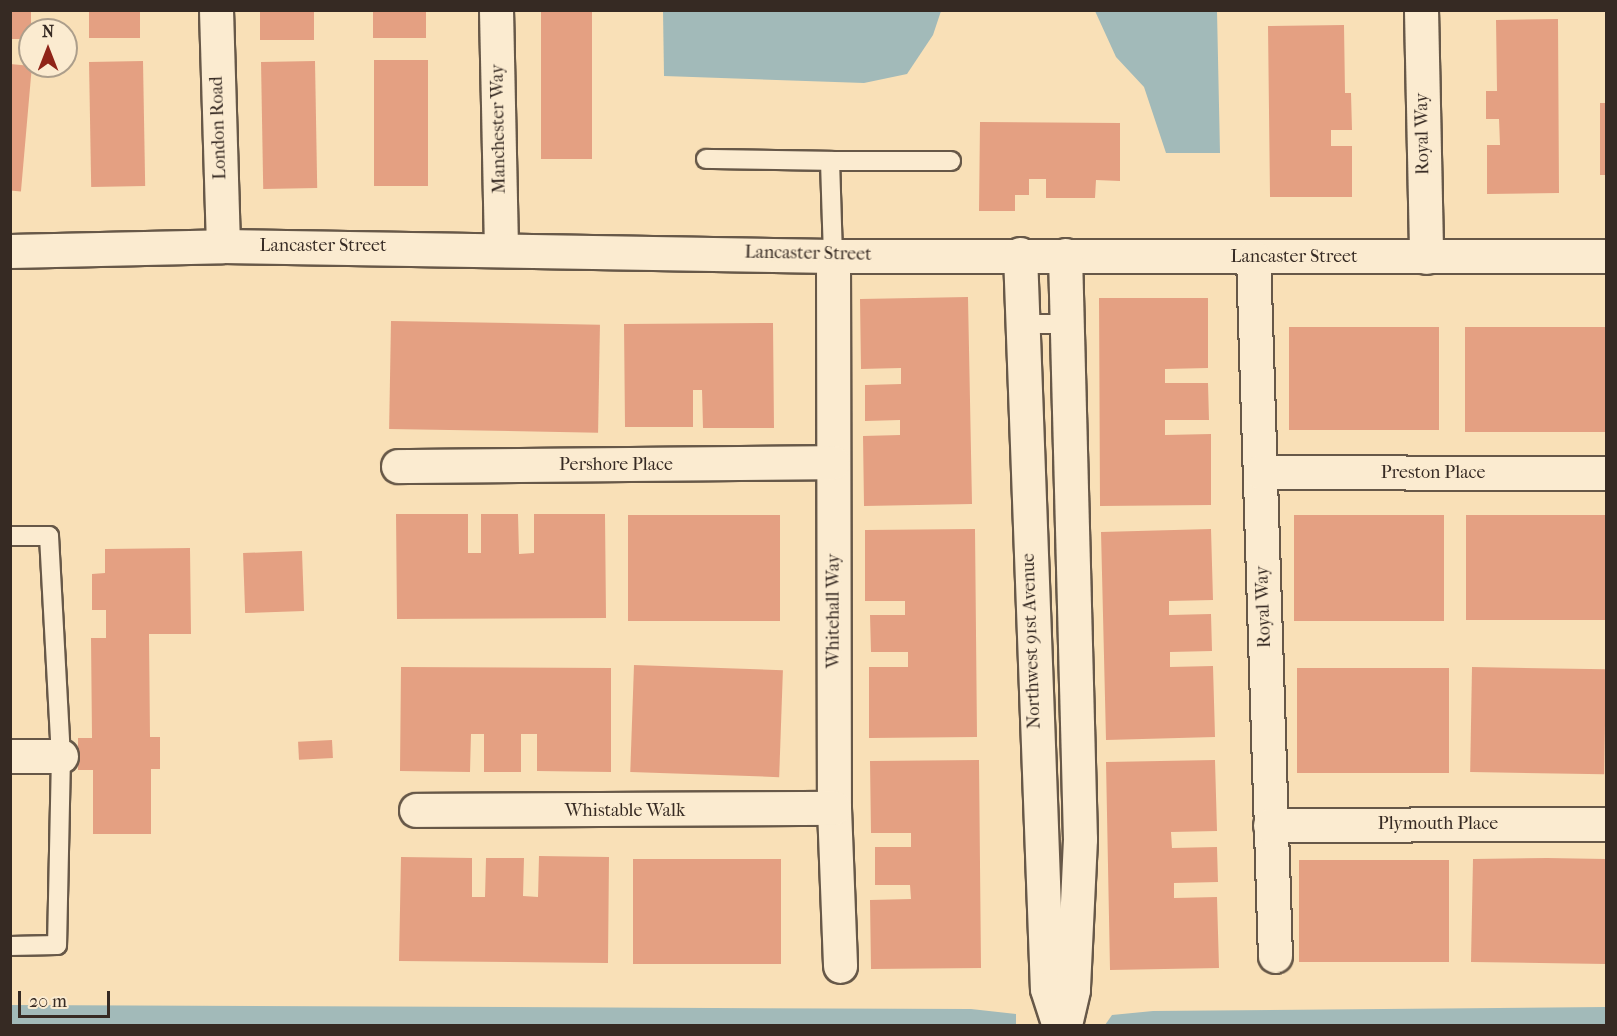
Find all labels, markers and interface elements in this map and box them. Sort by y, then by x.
north arrow [18,18,78,78]
text: N [42,22,54,41]
street label: Manchester Way [487,64,511,194]
street label: London Road [206,76,232,180]
street label: Royal Way [1411,93,1435,175]
street label: Lancaster Street [260,235,386,257]
street label: Lancaster Street [744,242,872,266]
street label: Lancaster Street [1231,246,1357,268]
street label: Pershore Place [559,454,673,476]
street label: Preston Place [1381,462,1485,484]
street label: Northwest 91st Avenue [1018,553,1046,729]
street label: Whitehall Way [823,554,845,668]
street label: Royal Way [1252,566,1276,648]
street label: Whistable Walk [565,800,685,822]
street label: Plymouth Place [1378,813,1498,835]
scale bar [21,979,112,1017]
text: 20 m [29,991,67,1012]

